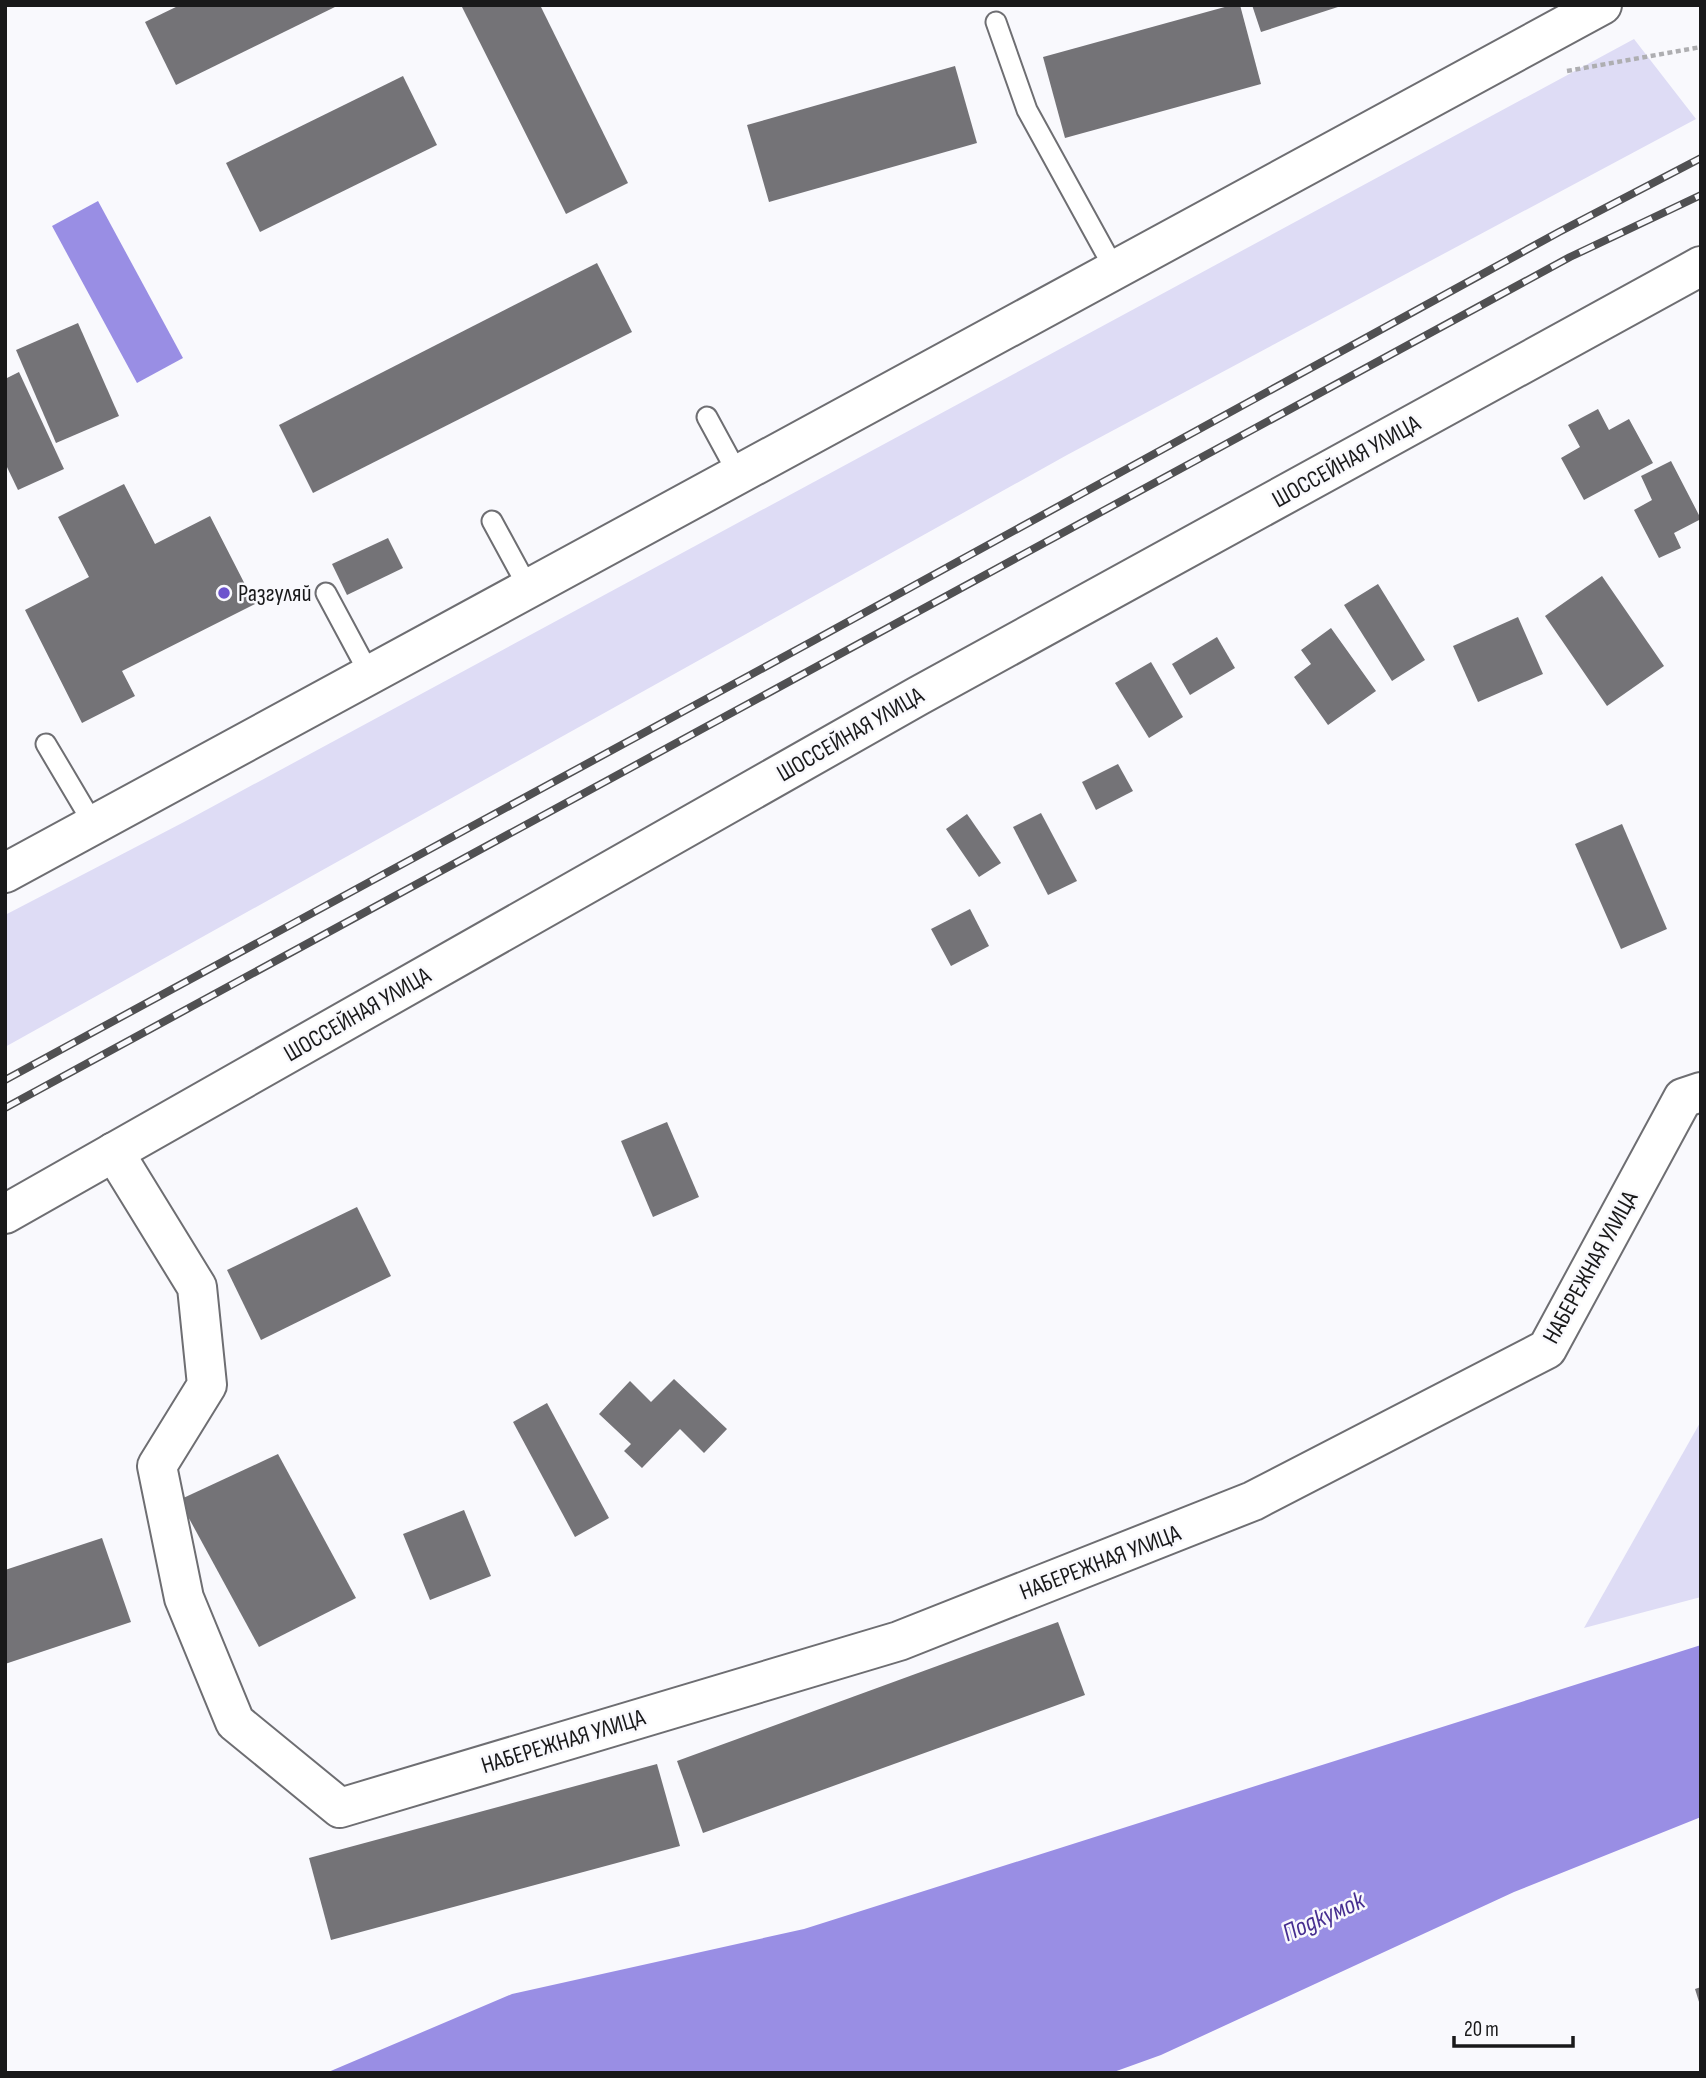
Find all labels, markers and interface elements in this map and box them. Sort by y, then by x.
street label: ШОССЕЙНАЯ УЛИЦА [1267,408,1426,514]
place label: Разгуляй [238,579,312,608]
marker: Разгуляй [216,585,232,601]
street label: ШОССЕЙНАЯ УЛИЦА [772,680,929,788]
street label: ШОССЕЙНАЯ УЛИЦА [279,960,436,1068]
street label: НАБЕРЕЖНАЯ УЛИЦА [1537,1185,1645,1349]
street label: НАБЕРЕЖНАЯ УЛИЦА [1016,1518,1185,1606]
street label: НАБЕРЕЖНАЯ УЛИЦА [478,1703,649,1780]
water label: Подкумок [1278,1885,1371,1949]
scale bar [1454,2004,1573,2048]
text: 20 m [1464,2017,1499,2042]

